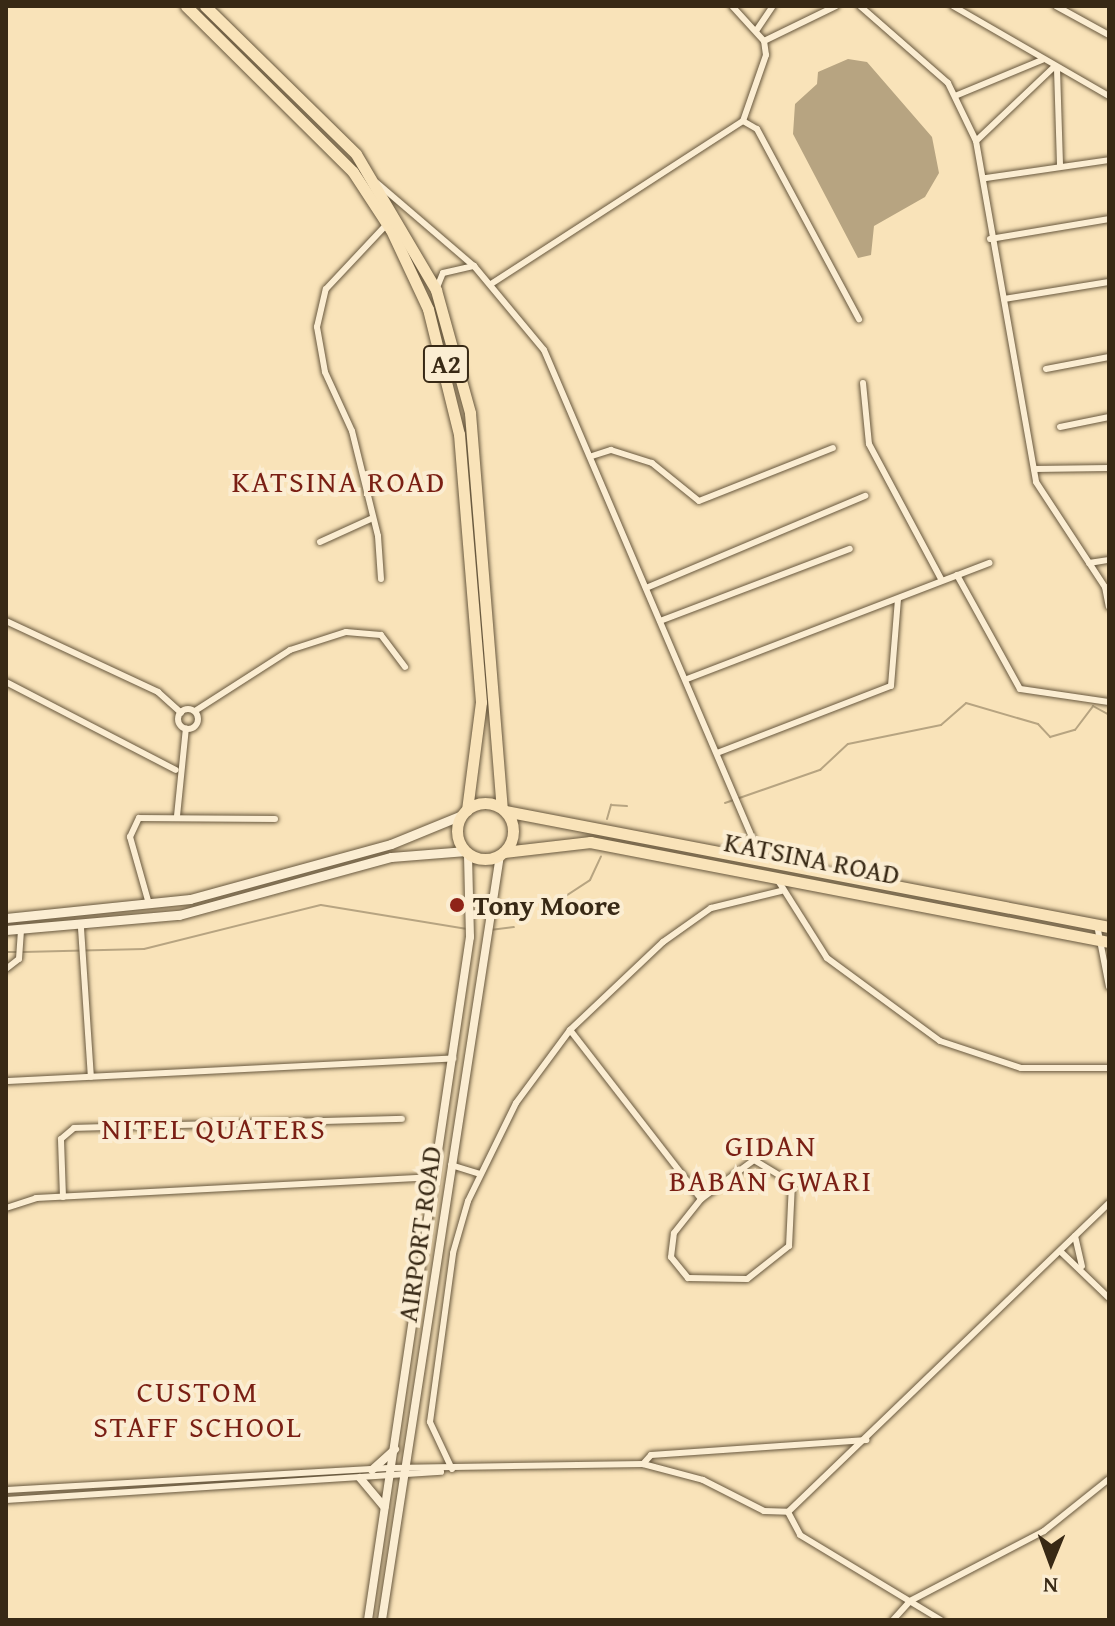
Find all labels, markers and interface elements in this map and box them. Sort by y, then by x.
road number: A2 [422,342,470,386]
district label: KATSINA ROAD [232,463,446,499]
street label: KATSINA ROAD [721,825,903,891]
place label: Tony Moore [473,888,620,922]
marker: Tony Moore [448,896,466,914]
district label: NITEL QUATERS [101,1110,327,1146]
district label: GIDAN BABAN GWARI [669,1127,873,1198]
street label: AIRPORT ROAD [390,1144,448,1324]
district label: CUSTOM STAFF SCHOOL [93,1373,303,1444]
north arrow [1011,1522,1091,1602]
text: N [1043,1570,1058,1602]

